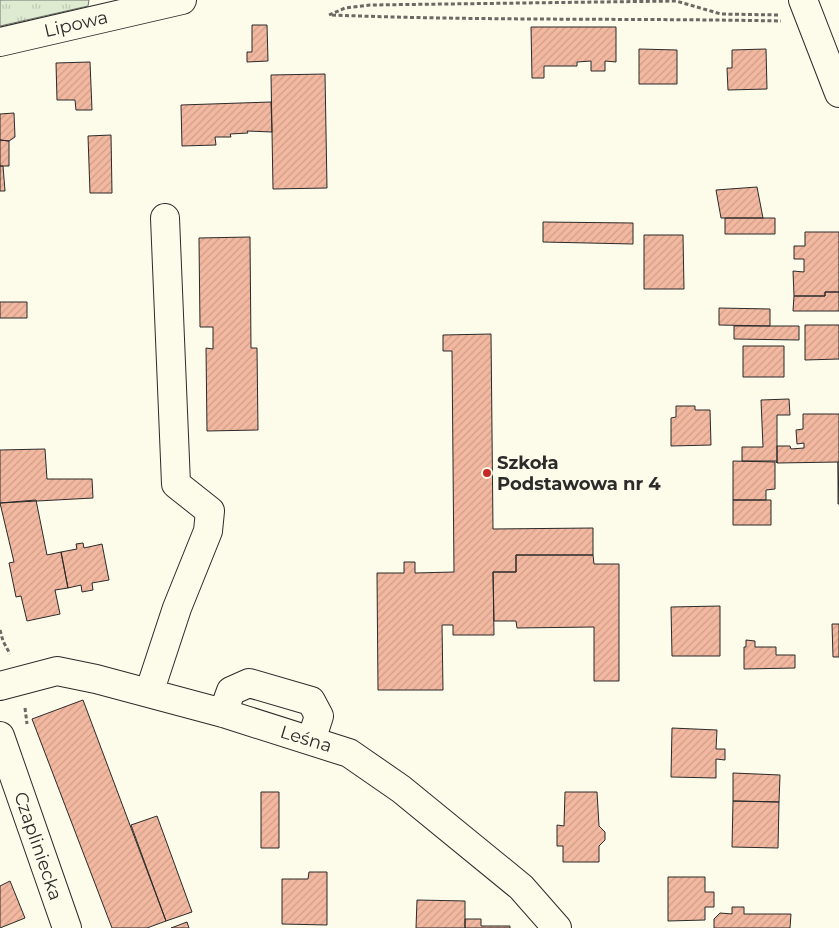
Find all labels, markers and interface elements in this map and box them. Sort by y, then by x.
street label: Lipowa [42,6,110,42]
place label: Szkoła Podstawowa nr 4 [497,452,661,495]
marker: Szkoła Podstawowa nr 4 [481,467,493,479]
street label: Leśna [277,721,335,757]
street label: Czapliniecka [9,789,67,903]

